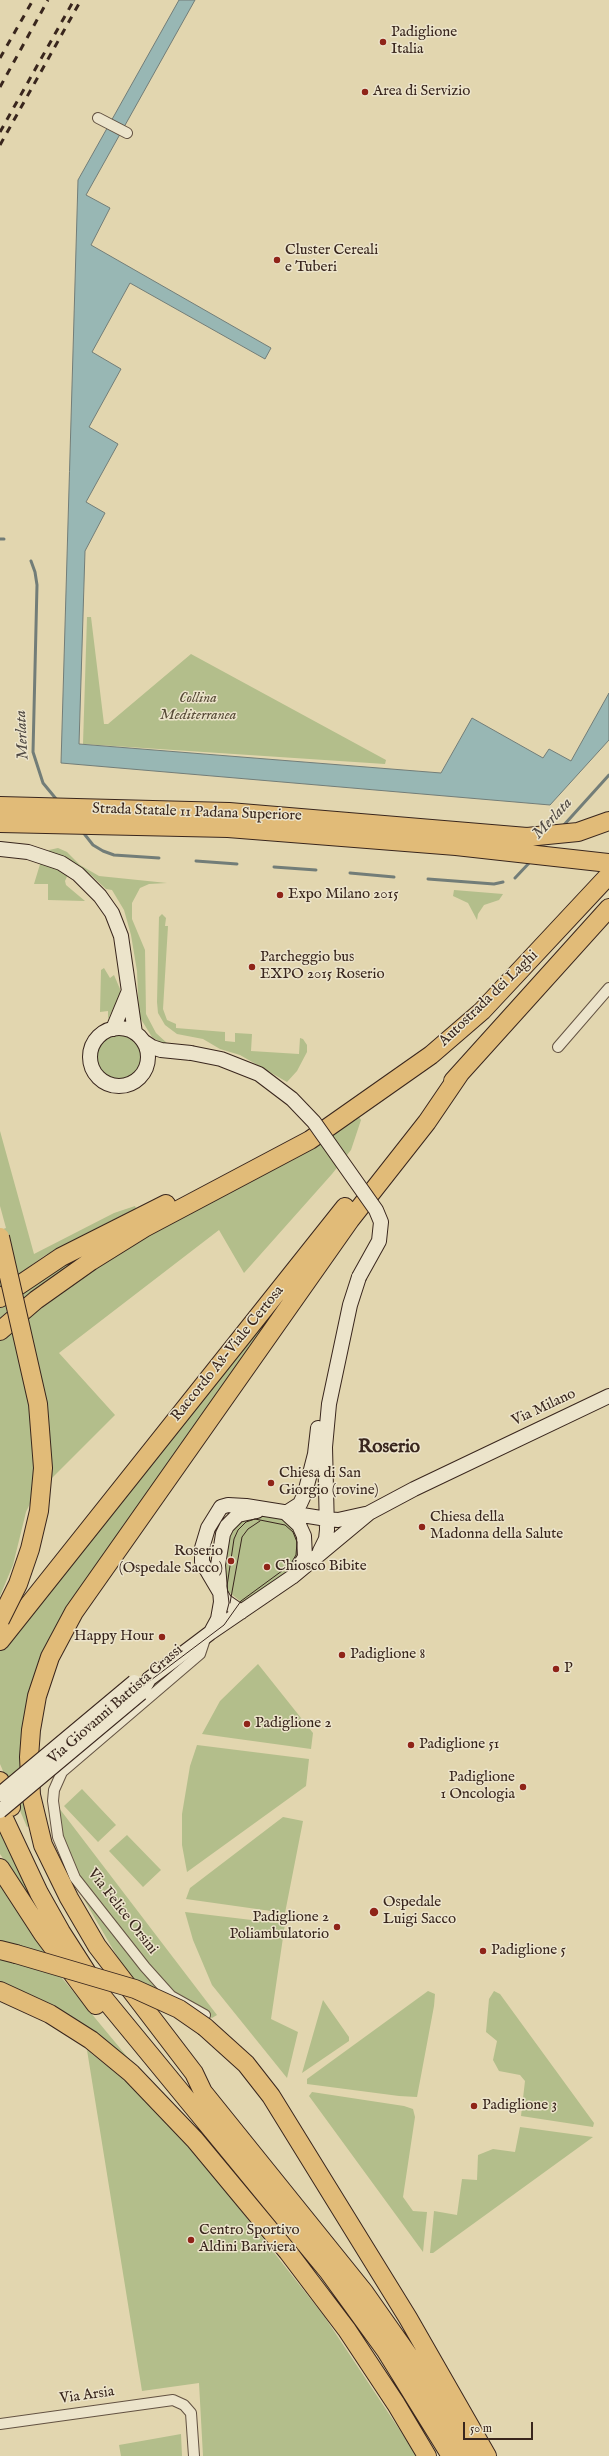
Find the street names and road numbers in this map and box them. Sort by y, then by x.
street label: Strada Statale 11 Padana Superiore [92,800,302,826]
street label: Autostrada dei Laghi [436,947,542,1051]
street label: Raccordo A8-Viale Certosa [168,1283,288,1425]
street label: Via Milano [509,1385,579,1431]
street label: Via Giovanni Battista Grassi [45,1641,187,1769]
street label: Via Felice Orsini [83,1866,161,1958]
street label: Via Arsia [59,2383,115,2409]

